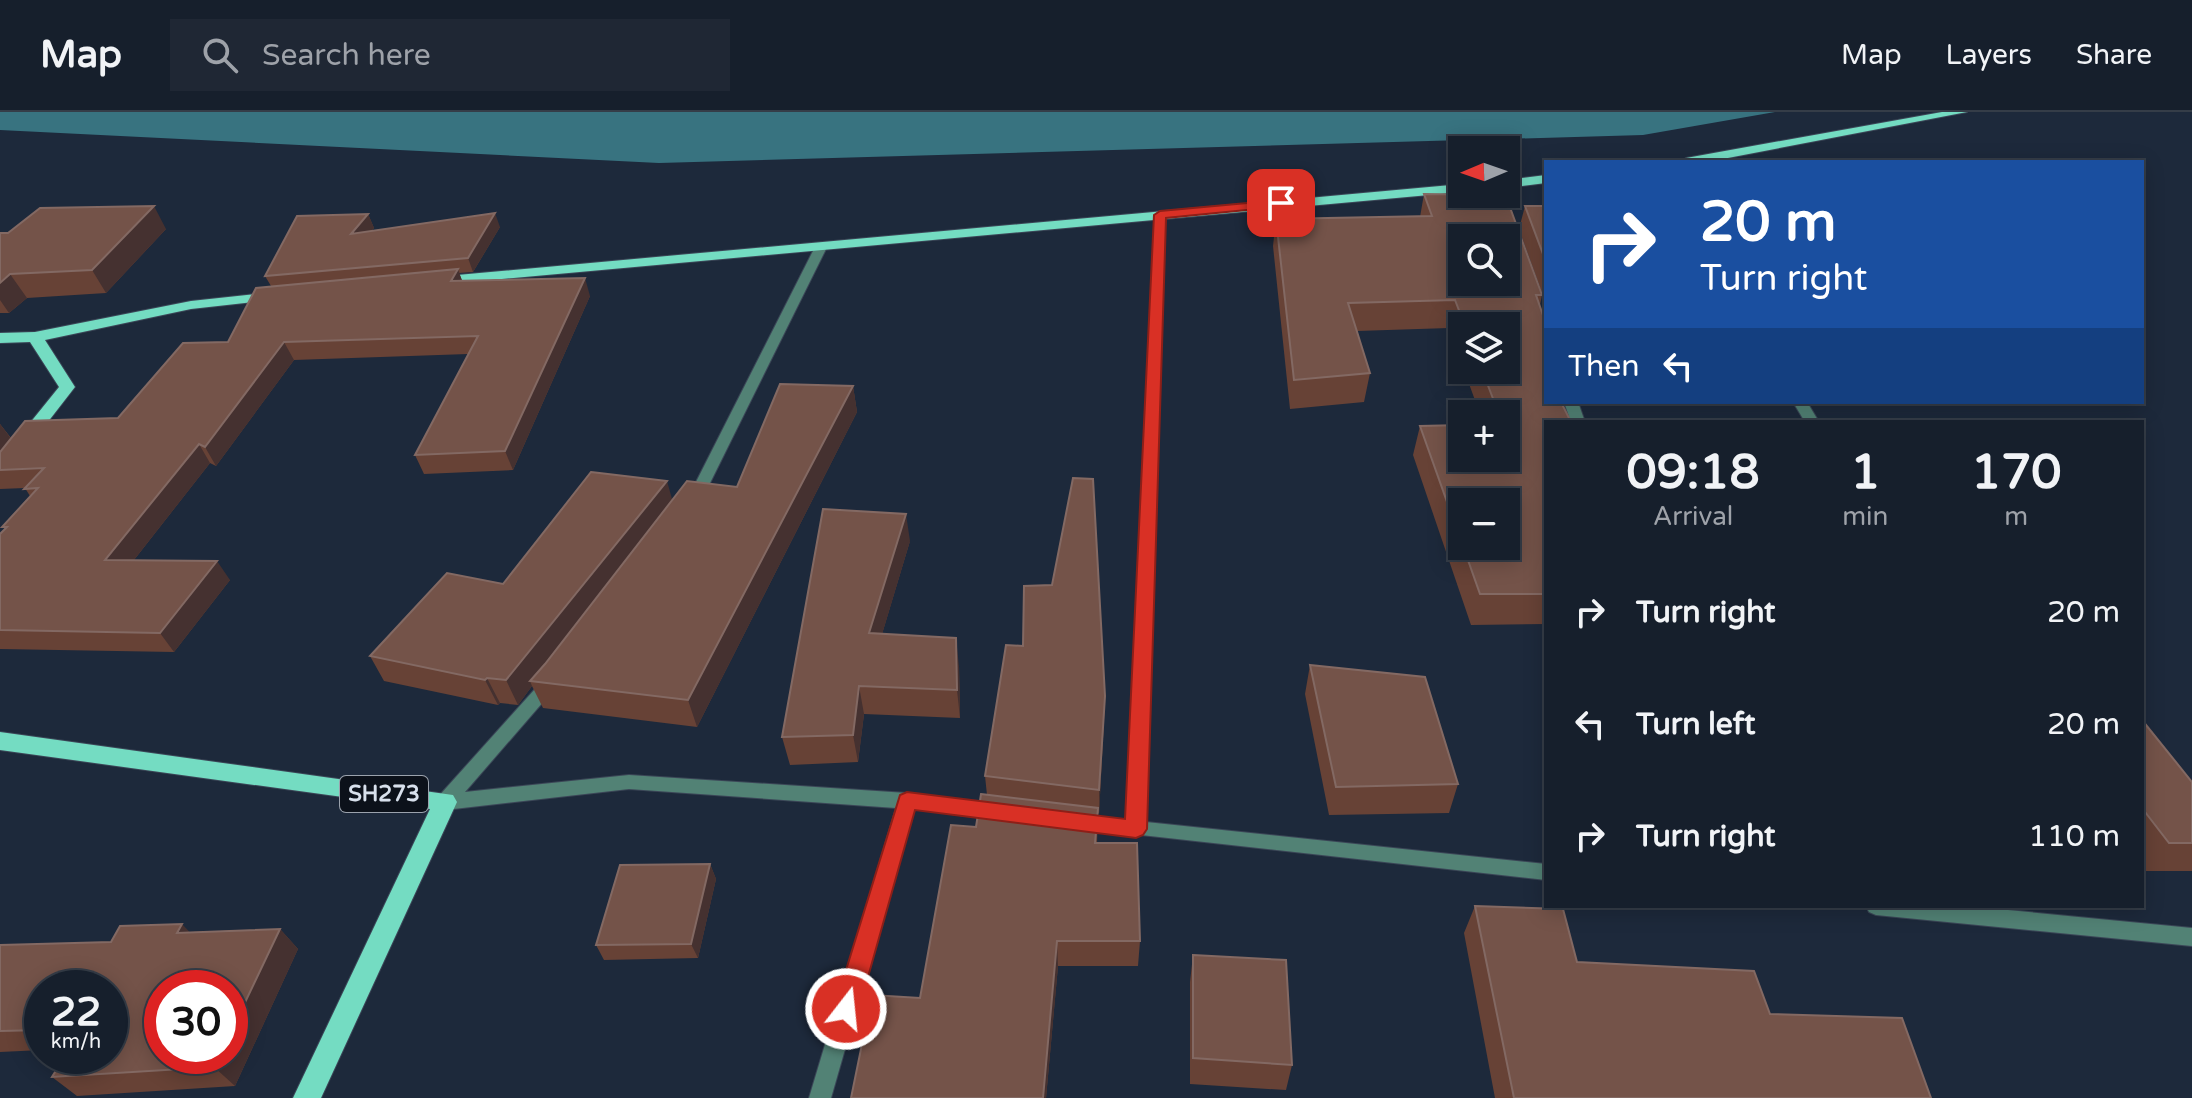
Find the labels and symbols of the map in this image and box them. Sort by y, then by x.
north arrow [1448,136,1520,208]
pin [1247,169,1315,237]
road number: SH273 [340,776,428,812]
position arrow [804,967,888,1051]
speed limit sign: 30 [144,970,248,1074]

